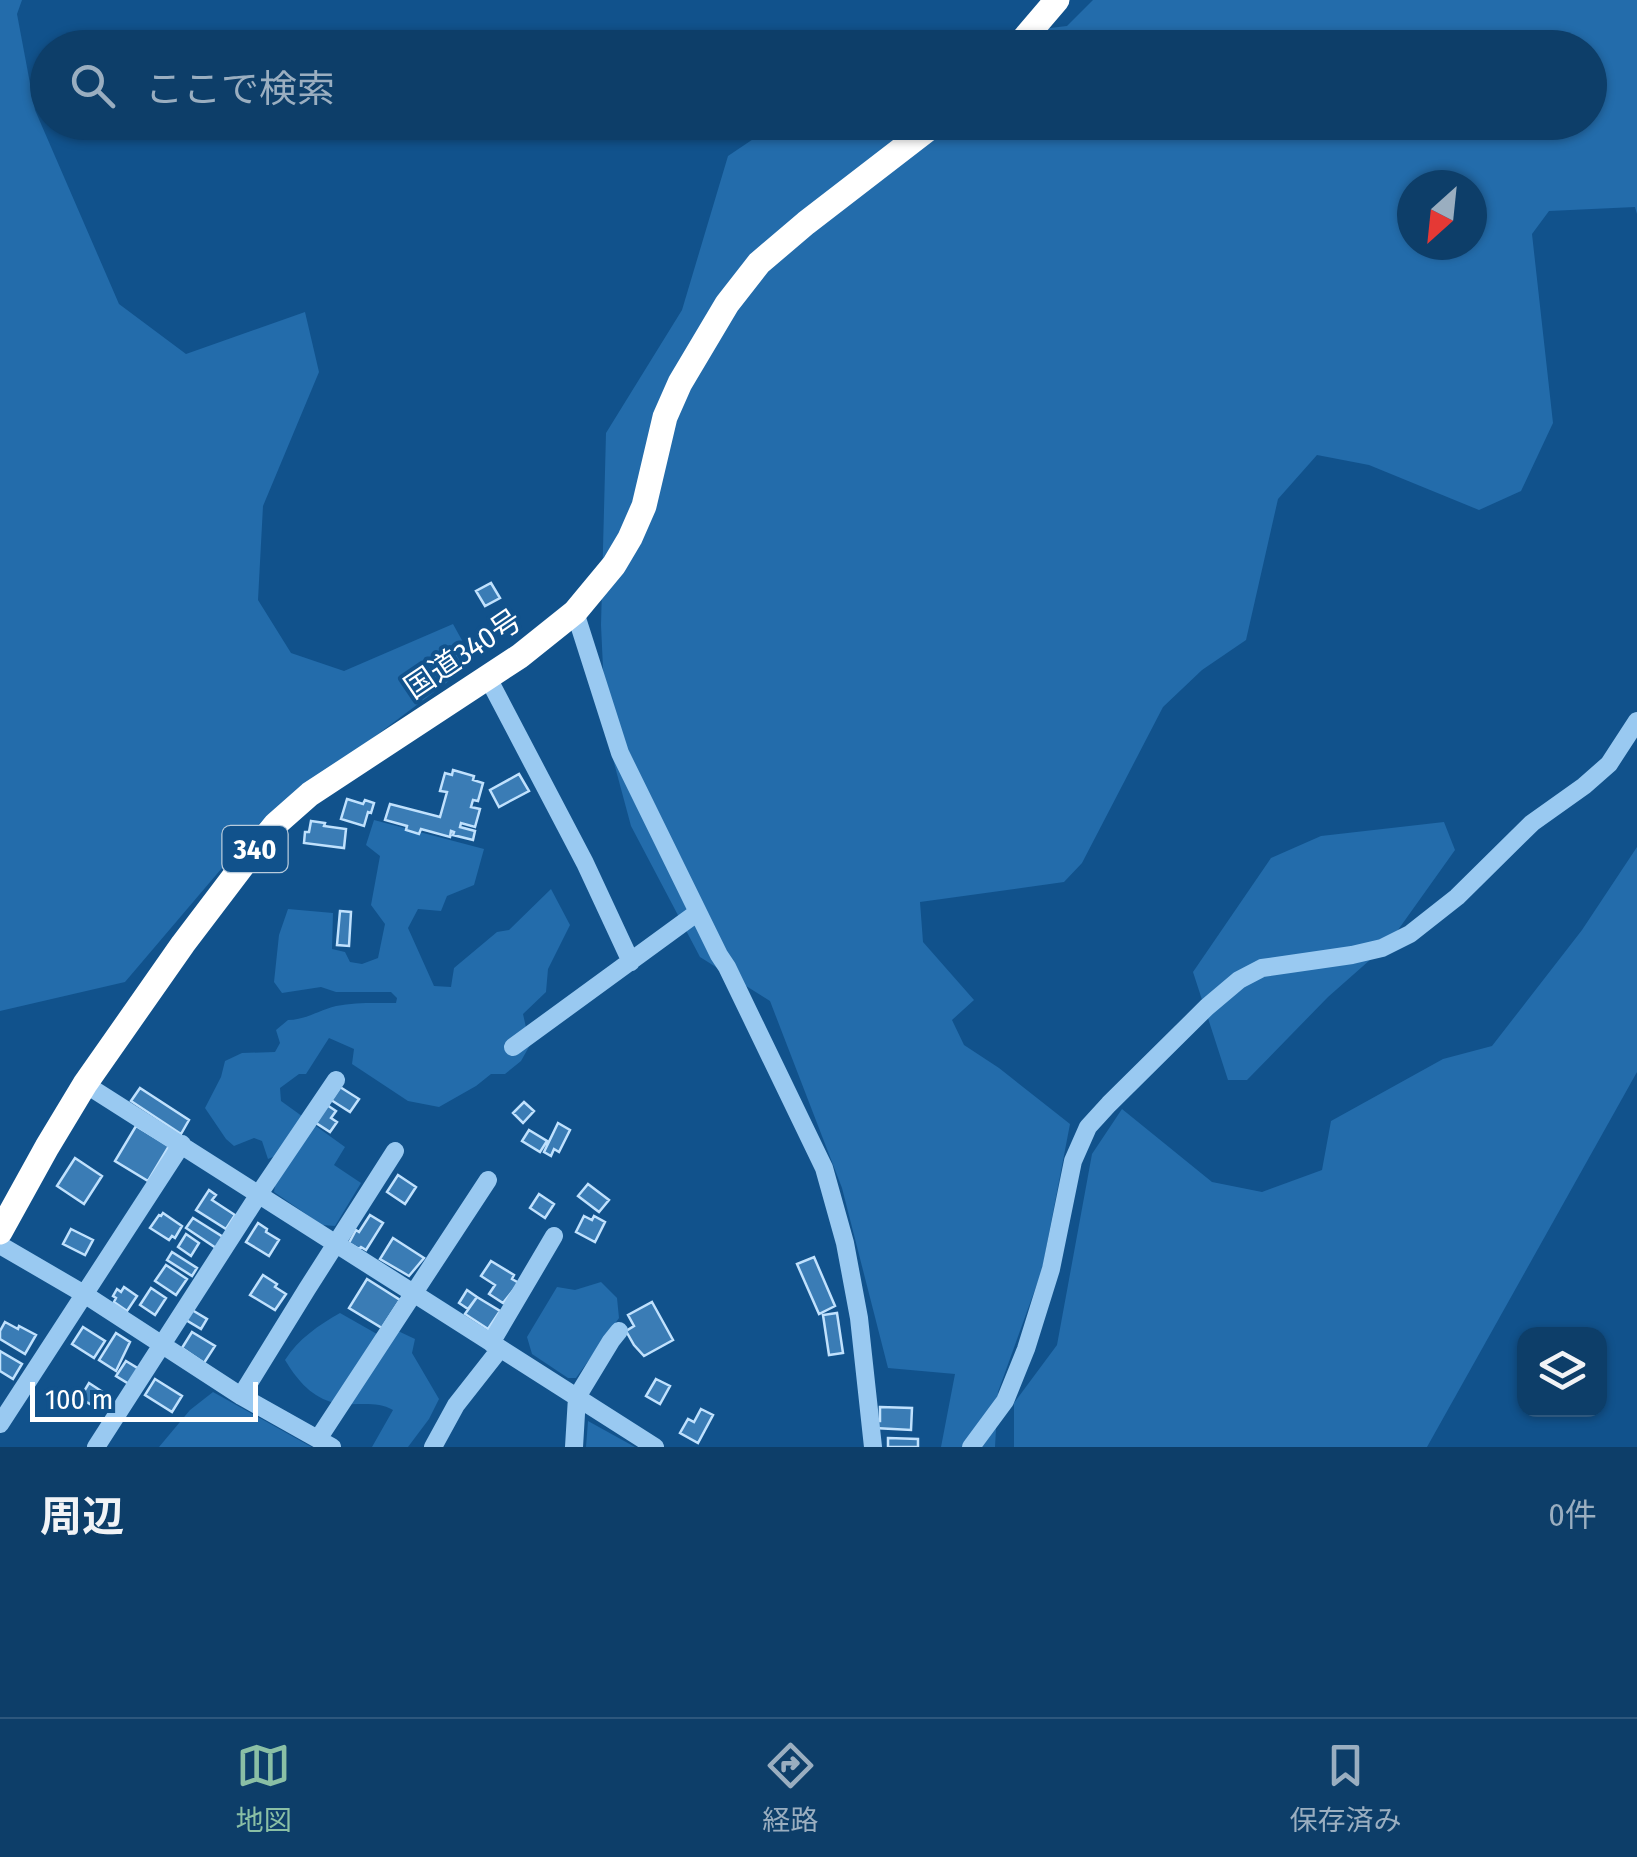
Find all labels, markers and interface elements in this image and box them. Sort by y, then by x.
search box [30,30,1607,140]
icon: search [65,58,120,113]
text: ここで検索 [145,66,335,112]
north arrow [1397,170,1487,260]
street label: 国道340号 [398,602,528,706]
road number: 340 [222,826,288,872]
map controls [1517,1327,1607,1417]
button: layers [1517,1327,1607,1417]
scale bar [30,1377,258,1422]
text: 100 m [45,1383,113,1416]
text: 周辺 [40,1492,124,1542]
text: 0件 [1548,1496,1597,1534]
tab: 地図 [235,1738,292,1838]
tab: 経路 [762,1738,819,1838]
tab: 保存済み [1289,1738,1402,1838]

